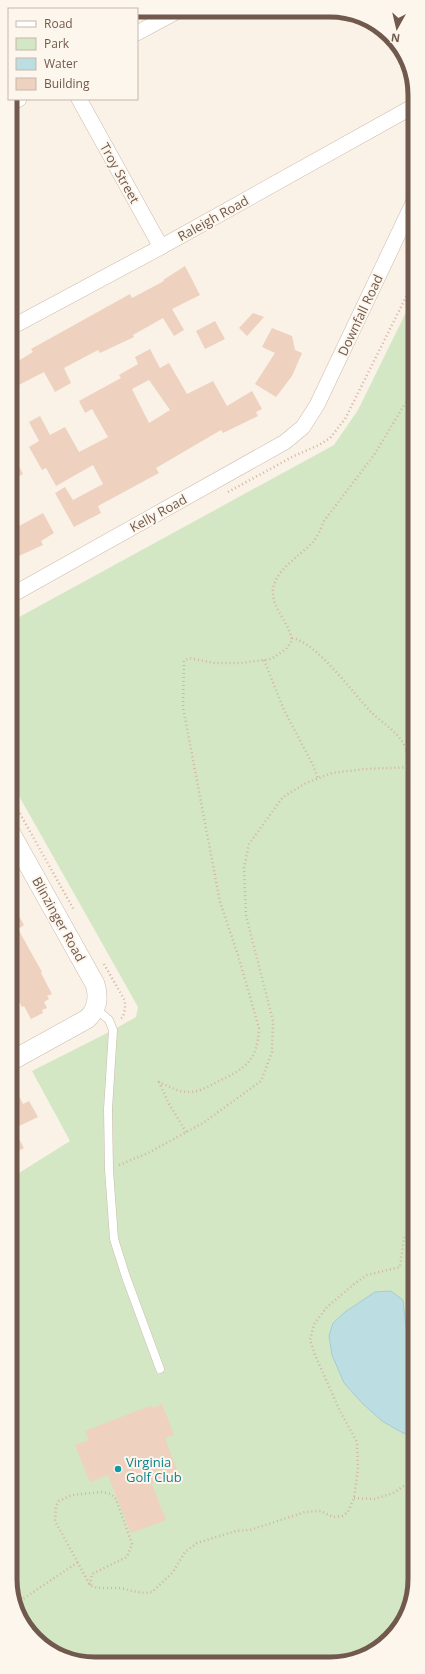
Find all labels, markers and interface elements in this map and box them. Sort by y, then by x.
legend [8,8,138,100]
north arrow [377,8,417,48]
text: Road [44,15,73,32]
text: N [390,30,401,46]
text: Park [44,35,70,52]
text: Water [44,55,78,72]
text: Building [44,75,90,92]
street label: Troy Street [96,140,144,207]
street label: Raleigh Road [174,191,252,245]
street label: Downfall Road [333,271,387,359]
street label: Kelly Road [126,490,190,536]
street label: Blinzinger Road [28,873,90,965]
place label: Virginia Golf Club [126,1453,182,1486]
marker: Virginia Golf Club [113,1464,123,1474]

